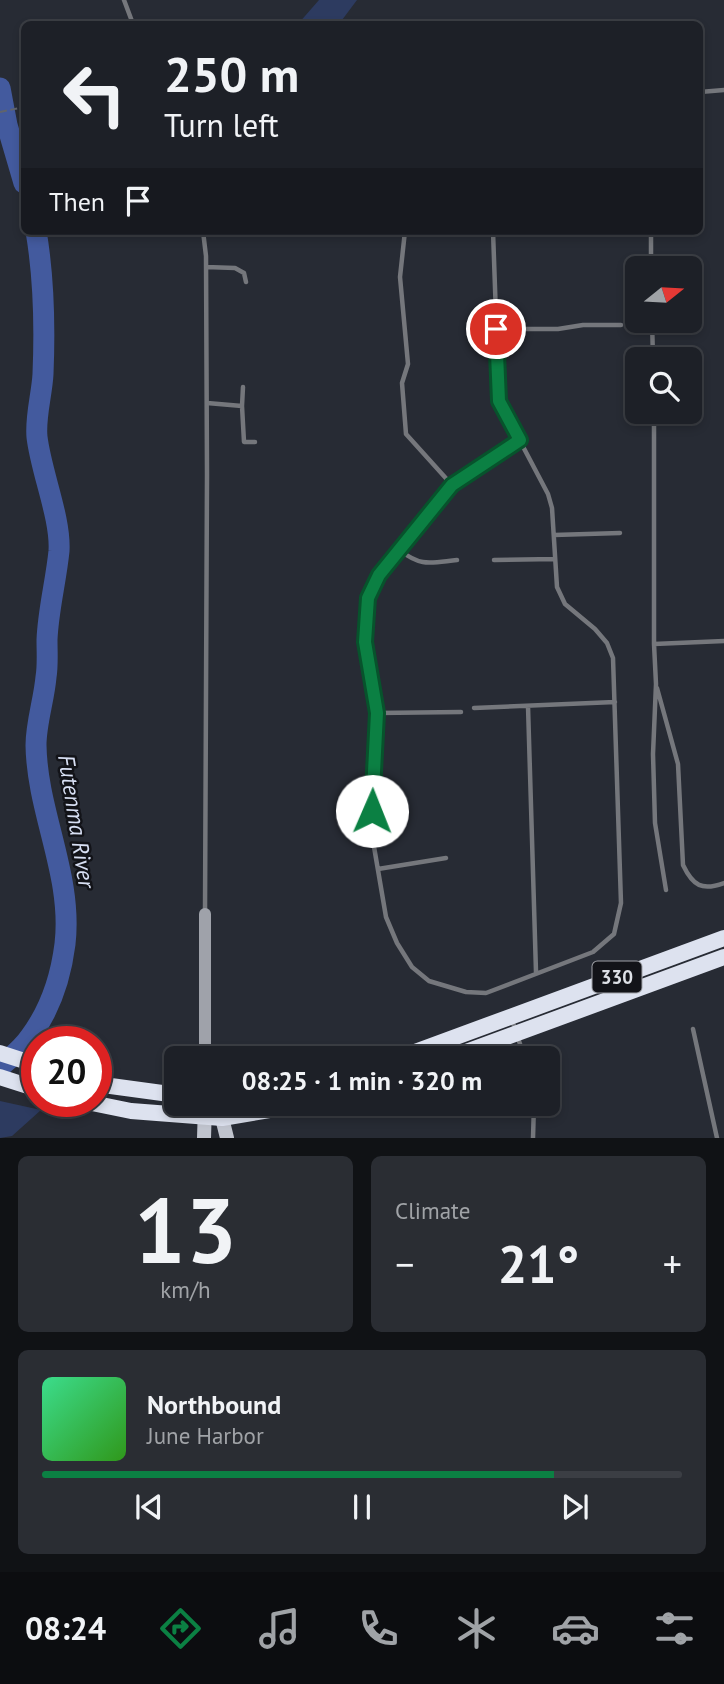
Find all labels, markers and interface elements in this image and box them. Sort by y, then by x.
text: 250 m [164,42,299,106]
icon: left [49,49,140,140]
text: Turn left [164,104,279,146]
icon: arrive [119,182,157,220]
text: Then [49,185,105,218]
north arrow [625,256,702,332]
map controls [625,256,702,424]
pin [466,299,526,359]
icon: arrive [477,310,515,348]
button: search [625,347,702,424]
water label: Futenma River [52,752,102,891]
position arrow [335,774,409,848]
road number: 330 [592,962,642,993]
speed limit sign: 20 [21,1026,112,1117]
text: 08:25 · 1 min · 320 m [242,1064,482,1097]
text: 13 [134,1170,237,1288]
text: Climate [395,1196,470,1225]
text: 21° [498,1230,579,1297]
text: − [395,1239,414,1288]
text: + [663,1239,682,1288]
text: km/h [160,1275,211,1304]
text: Northbound [147,1388,281,1421]
text: June Harbor [147,1421,264,1450]
icon: previous [130,1488,168,1526]
icon: pause [343,1488,381,1526]
icon: next [556,1488,594,1526]
icon: directions [156,1604,205,1653]
icon: music [255,1604,304,1653]
icon: phone [354,1604,403,1653]
icon: climate [452,1604,501,1653]
icon: car [551,1604,600,1653]
icon: filters [650,1604,699,1653]
text: 08:24 [25,1607,106,1649]

